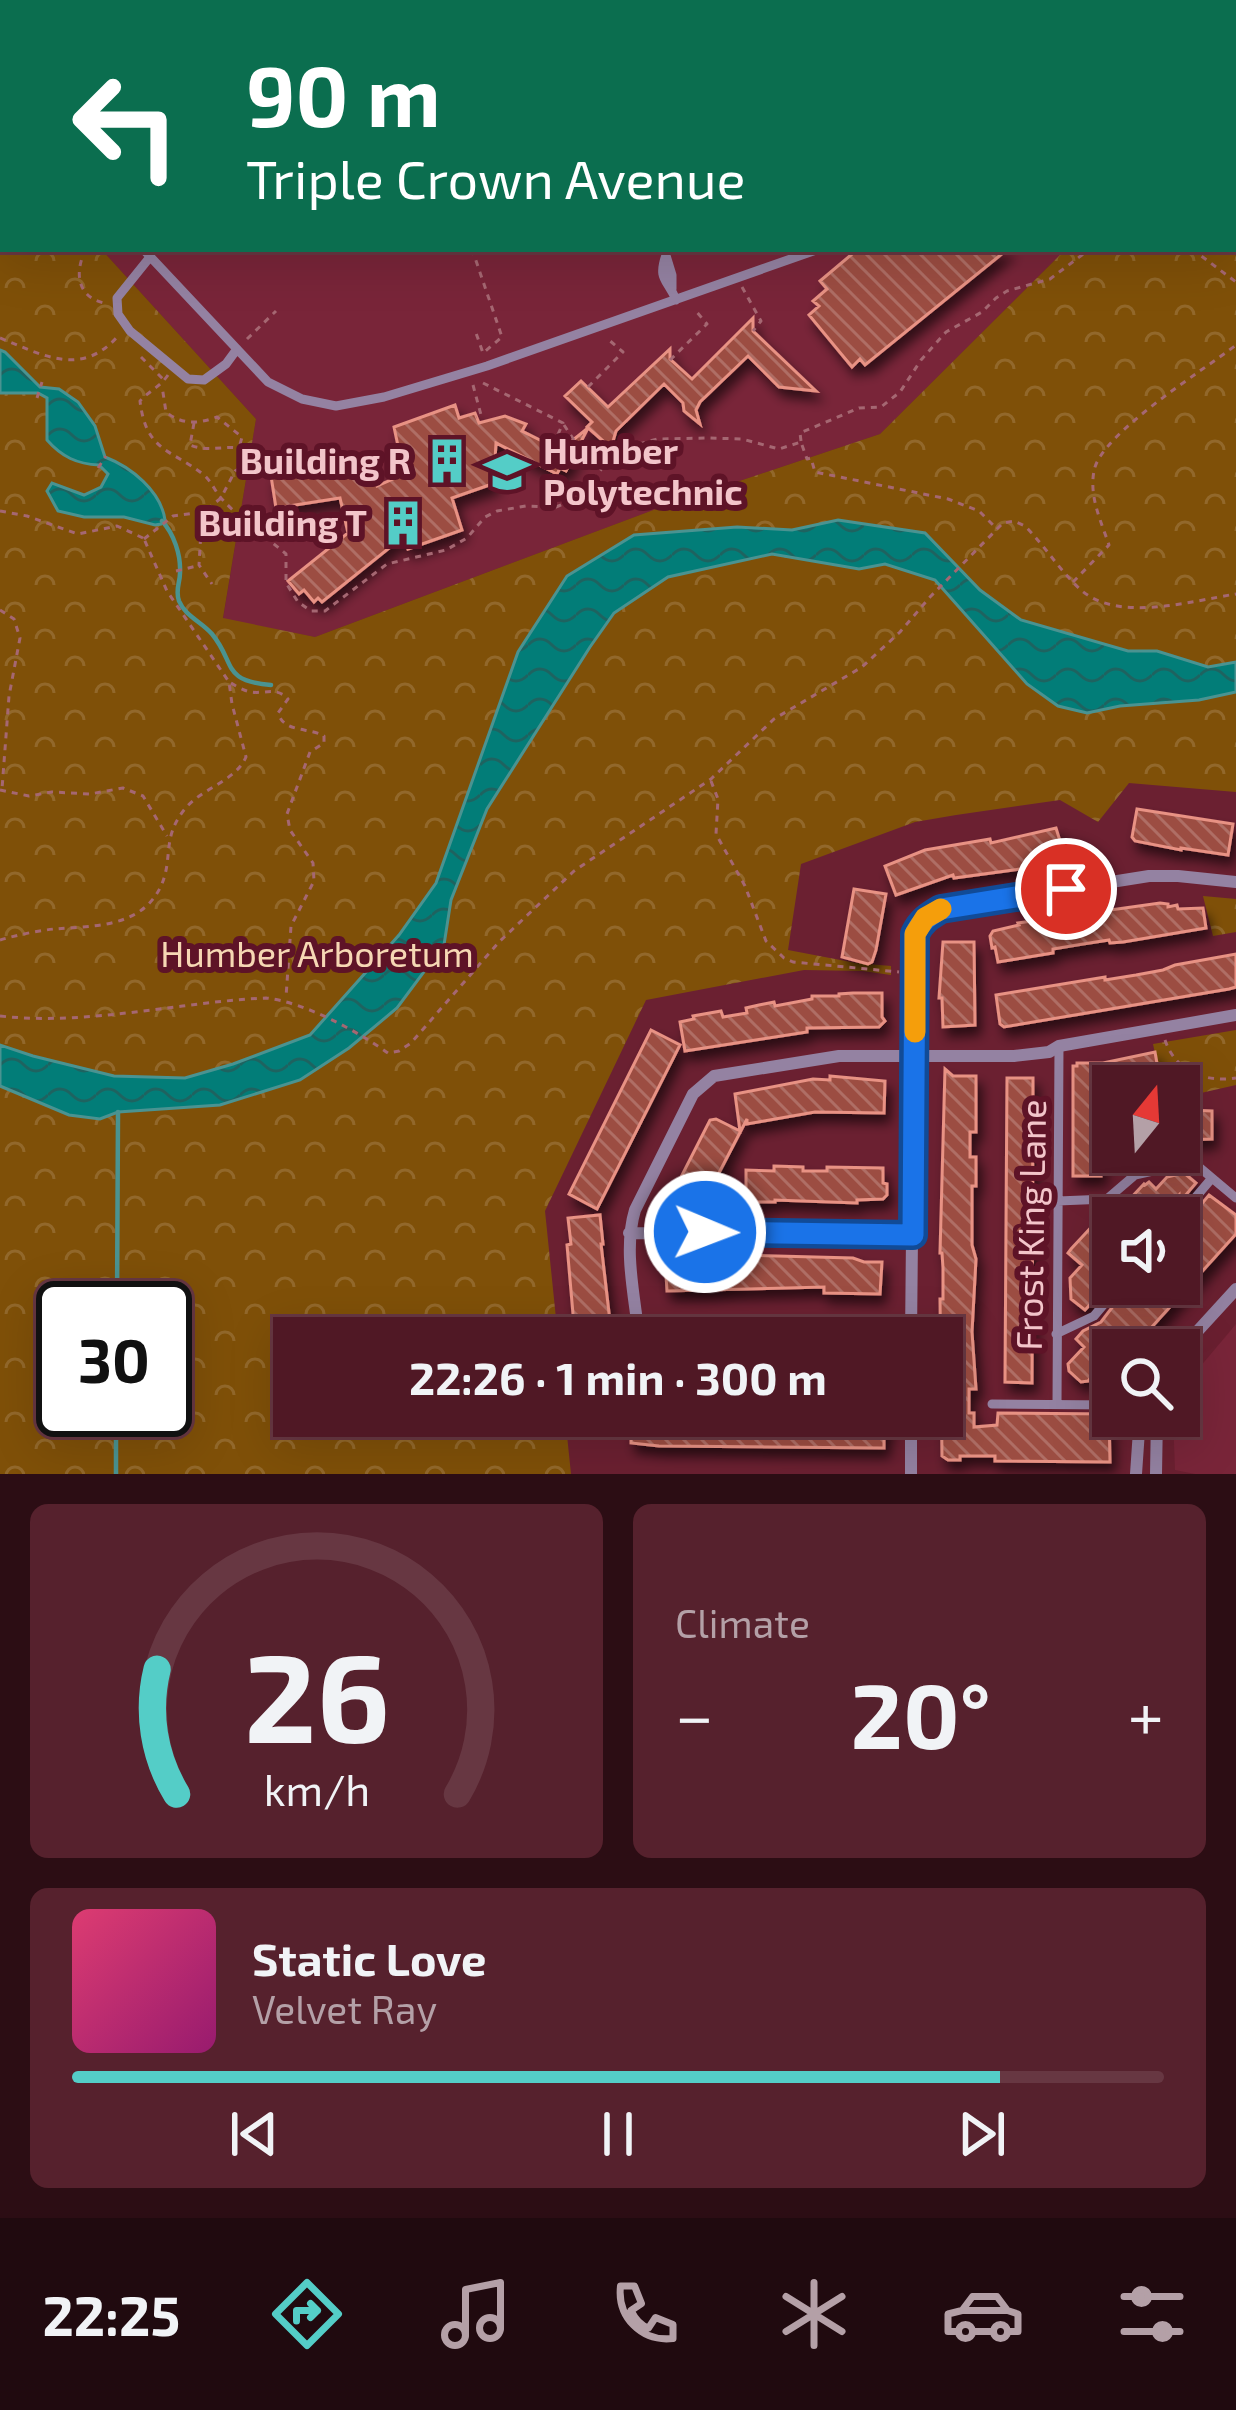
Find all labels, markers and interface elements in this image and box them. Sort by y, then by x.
text: 90 m [246,43,441,144]
icon: left [48,48,204,204]
text: Triple Crown Avenue [246,145,746,210]
place label: Humber Polytechnic [543,428,743,513]
building icon: Building R [422,436,472,486]
place label: Building R [240,438,411,481]
school or university icon: Humber Polytechnic [482,447,532,497]
building icon: Building T [378,498,428,548]
place label: Building T [198,500,367,543]
pin [1015,838,1117,940]
icon: arrive [1033,856,1099,922]
park label: Humber Arboretum [160,931,474,974]
north arrow [1092,1065,1200,1173]
map controls [1092,1065,1200,1437]
street label: Frost King Lane [1006,1099,1053,1351]
position arrow [642,1169,768,1295]
button: sound [1092,1197,1200,1305]
speed limit sign: 30 [36,1281,192,1437]
button: search [1092,1329,1200,1437]
text: 22:26 · 1 min · 300 m [409,1350,827,1404]
text: Climate [675,1599,810,1646]
text: 26 [243,1618,390,1768]
text: 20° [851,1659,991,1767]
text: − [675,1674,714,1753]
text: + [1128,1674,1164,1753]
text: km/h [263,1763,370,1815]
text: Static Love [252,1931,487,1985]
text: Velvet Ray [252,1985,437,2032]
icon: previous [221,2101,287,2167]
icon: pause [585,2101,651,2167]
icon: next [949,2101,1015,2167]
icon: directions [265,2272,349,2356]
icon: music [434,2272,518,2356]
icon: phone [603,2272,687,2356]
icon: climate [772,2272,856,2356]
icon: car [941,2272,1025,2356]
icon: filters [1110,2272,1194,2356]
text: 22:25 [42,2282,180,2347]

